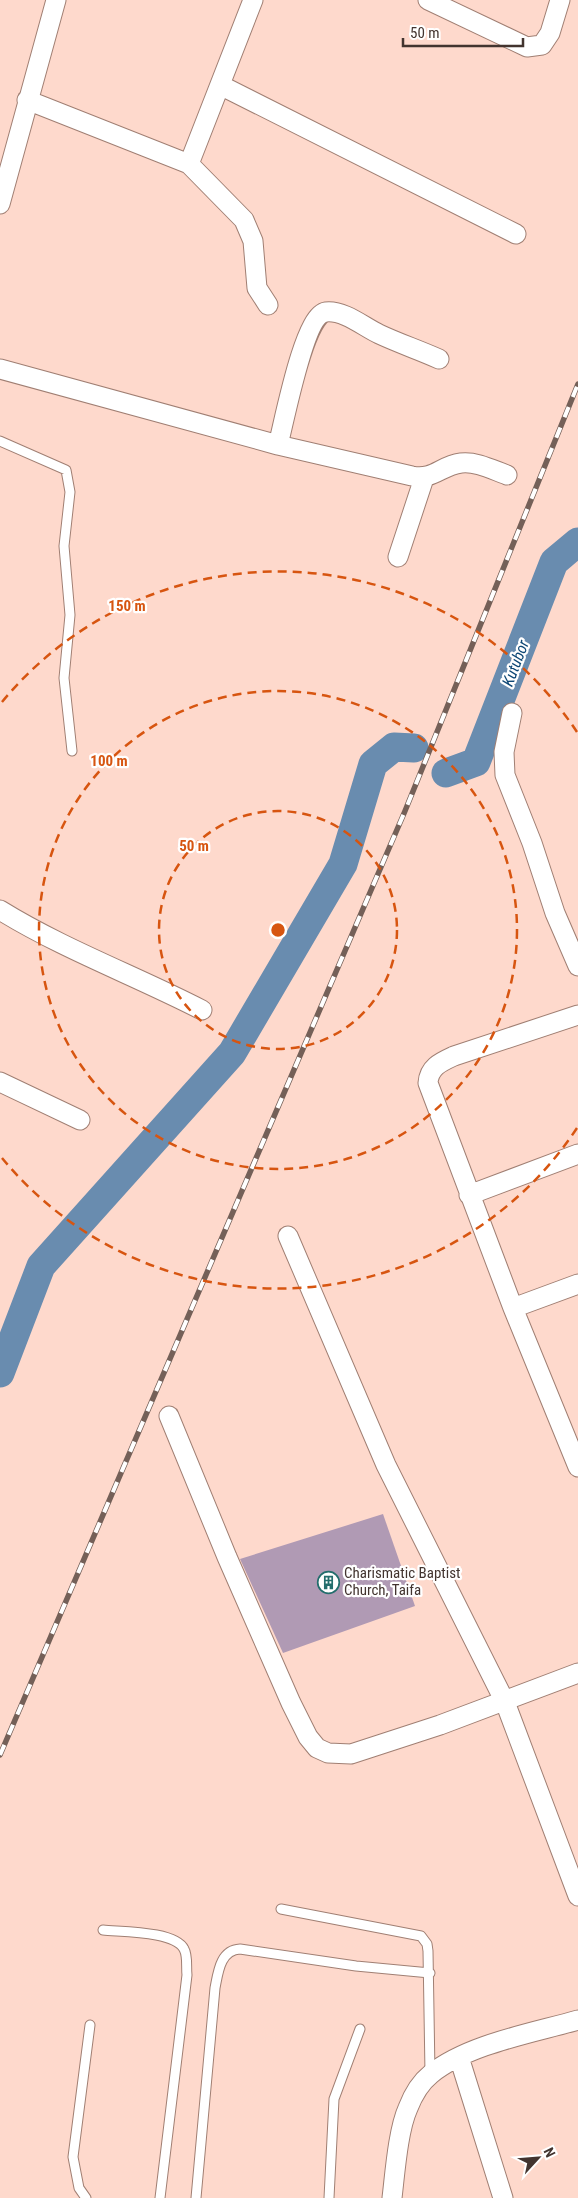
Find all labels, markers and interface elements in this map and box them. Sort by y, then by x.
scale bar [403,15,523,47]
text: 50 m [410,24,440,42]
text: 150 m [108,597,146,615]
water label: Kutubor [498,636,533,689]
text: 100 m [90,752,128,770]
text: 50 m [179,837,209,855]
centre of rings [269,921,287,939]
place label: Charismatic Baptist Church, Taifa [344,1564,460,1599]
building icon: Charismatic Baptist Church, Taifa [316,1570,340,1594]
north arrow [513,2133,563,2183]
text: N [541,2145,559,2160]

